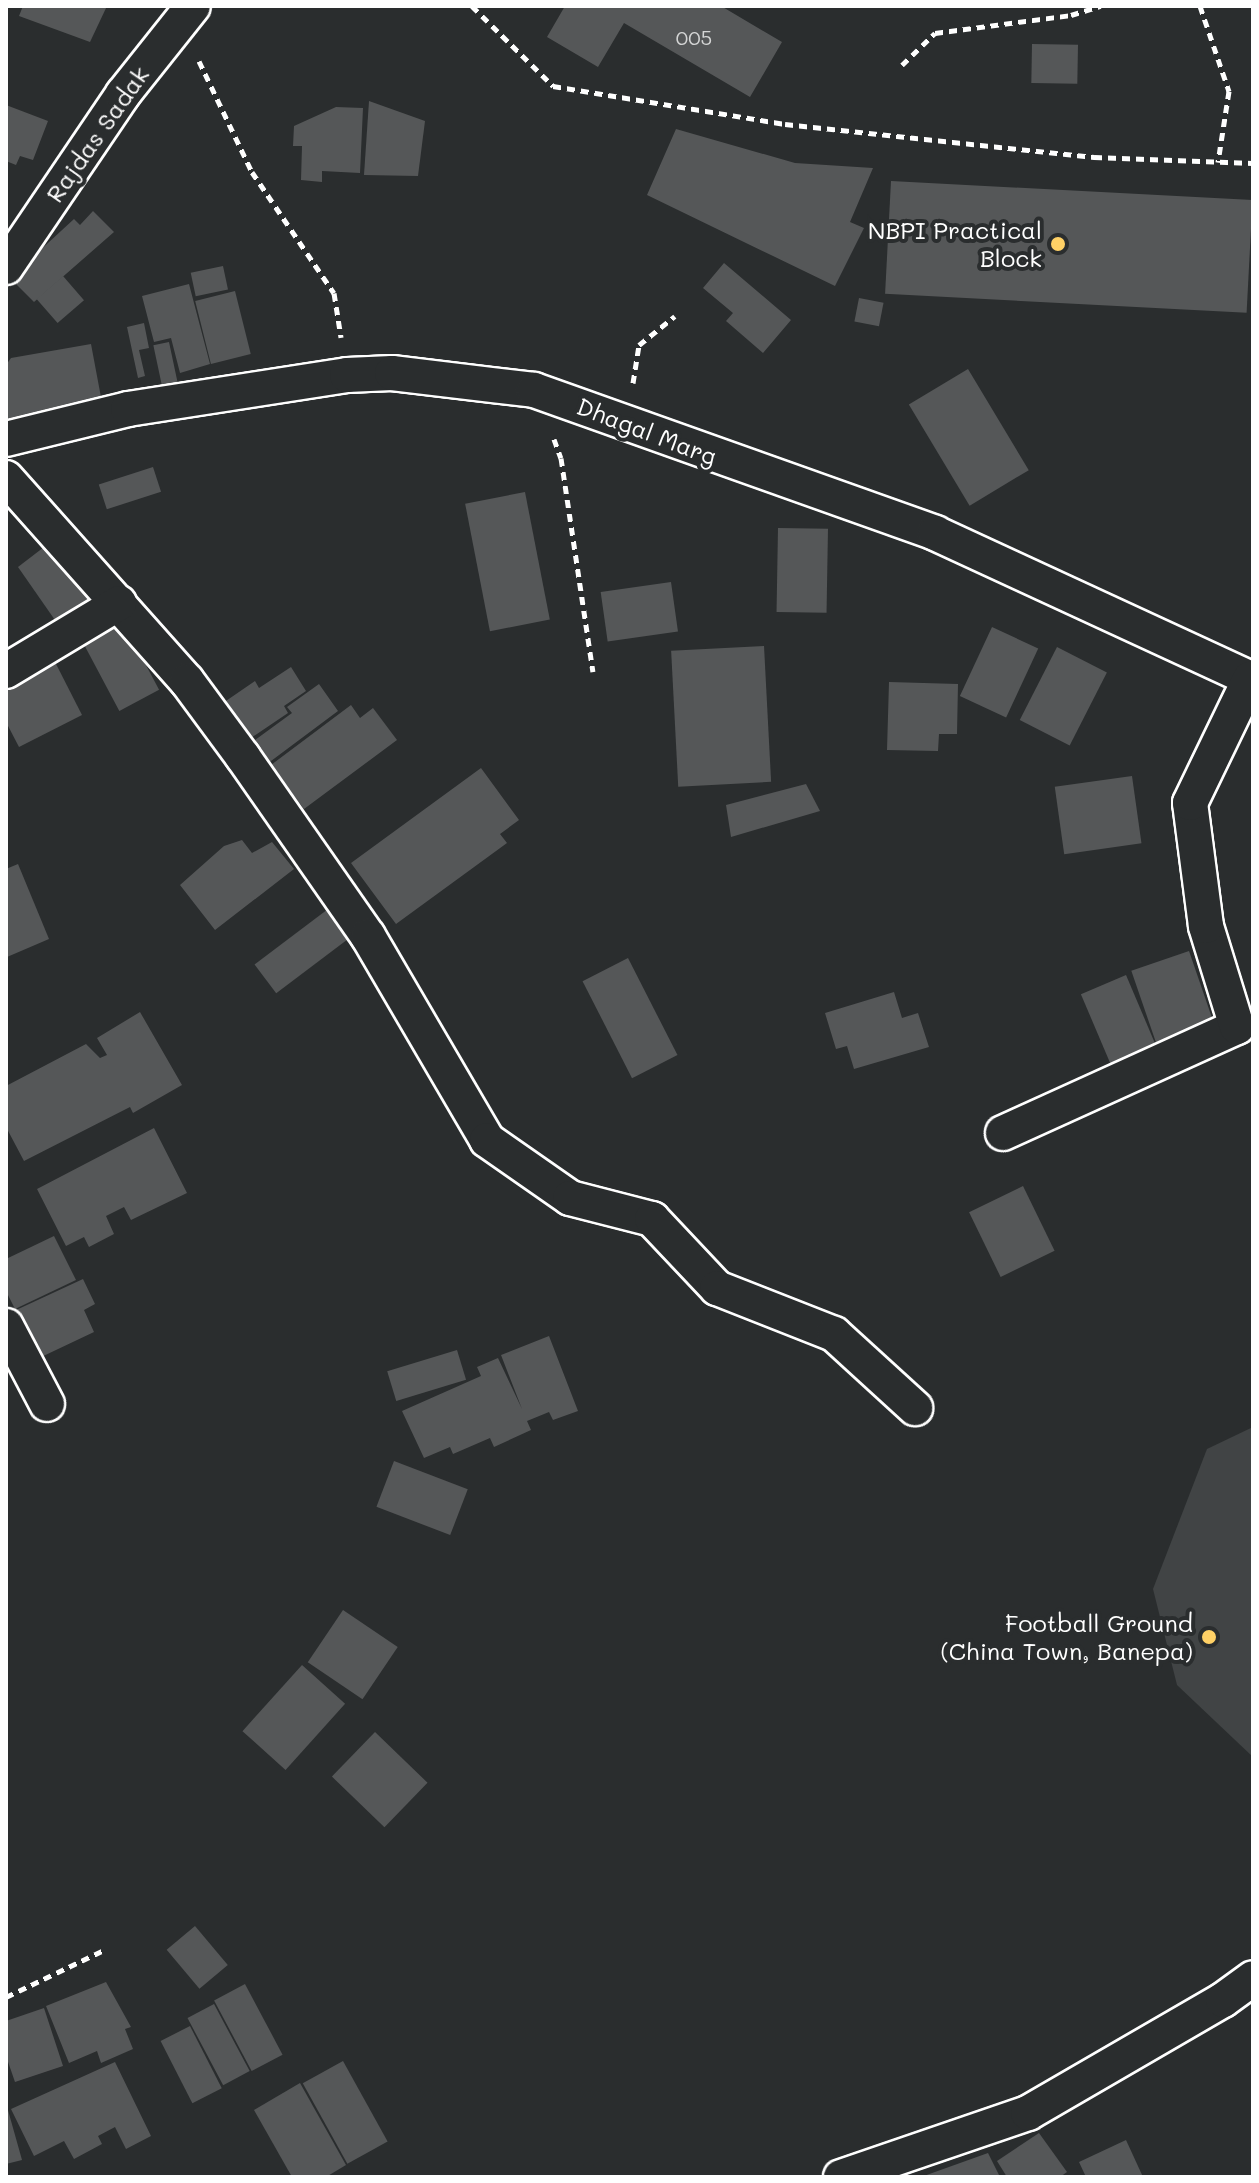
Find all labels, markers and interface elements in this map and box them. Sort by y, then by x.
house number: 005 [676,25,712,49]
street label: Rajdas Sadak [40,61,154,207]
place label: NBPI Practical Block [868,216,1042,272]
marker: NBPI Practical Block [1049,235,1067,253]
street label: Dhagal Marg [573,391,721,471]
place label: Football Ground (China Town, Banepa) [941,1609,1193,1665]
marker: Football Ground (China Town, Banepa) [1200,1628,1218,1646]

